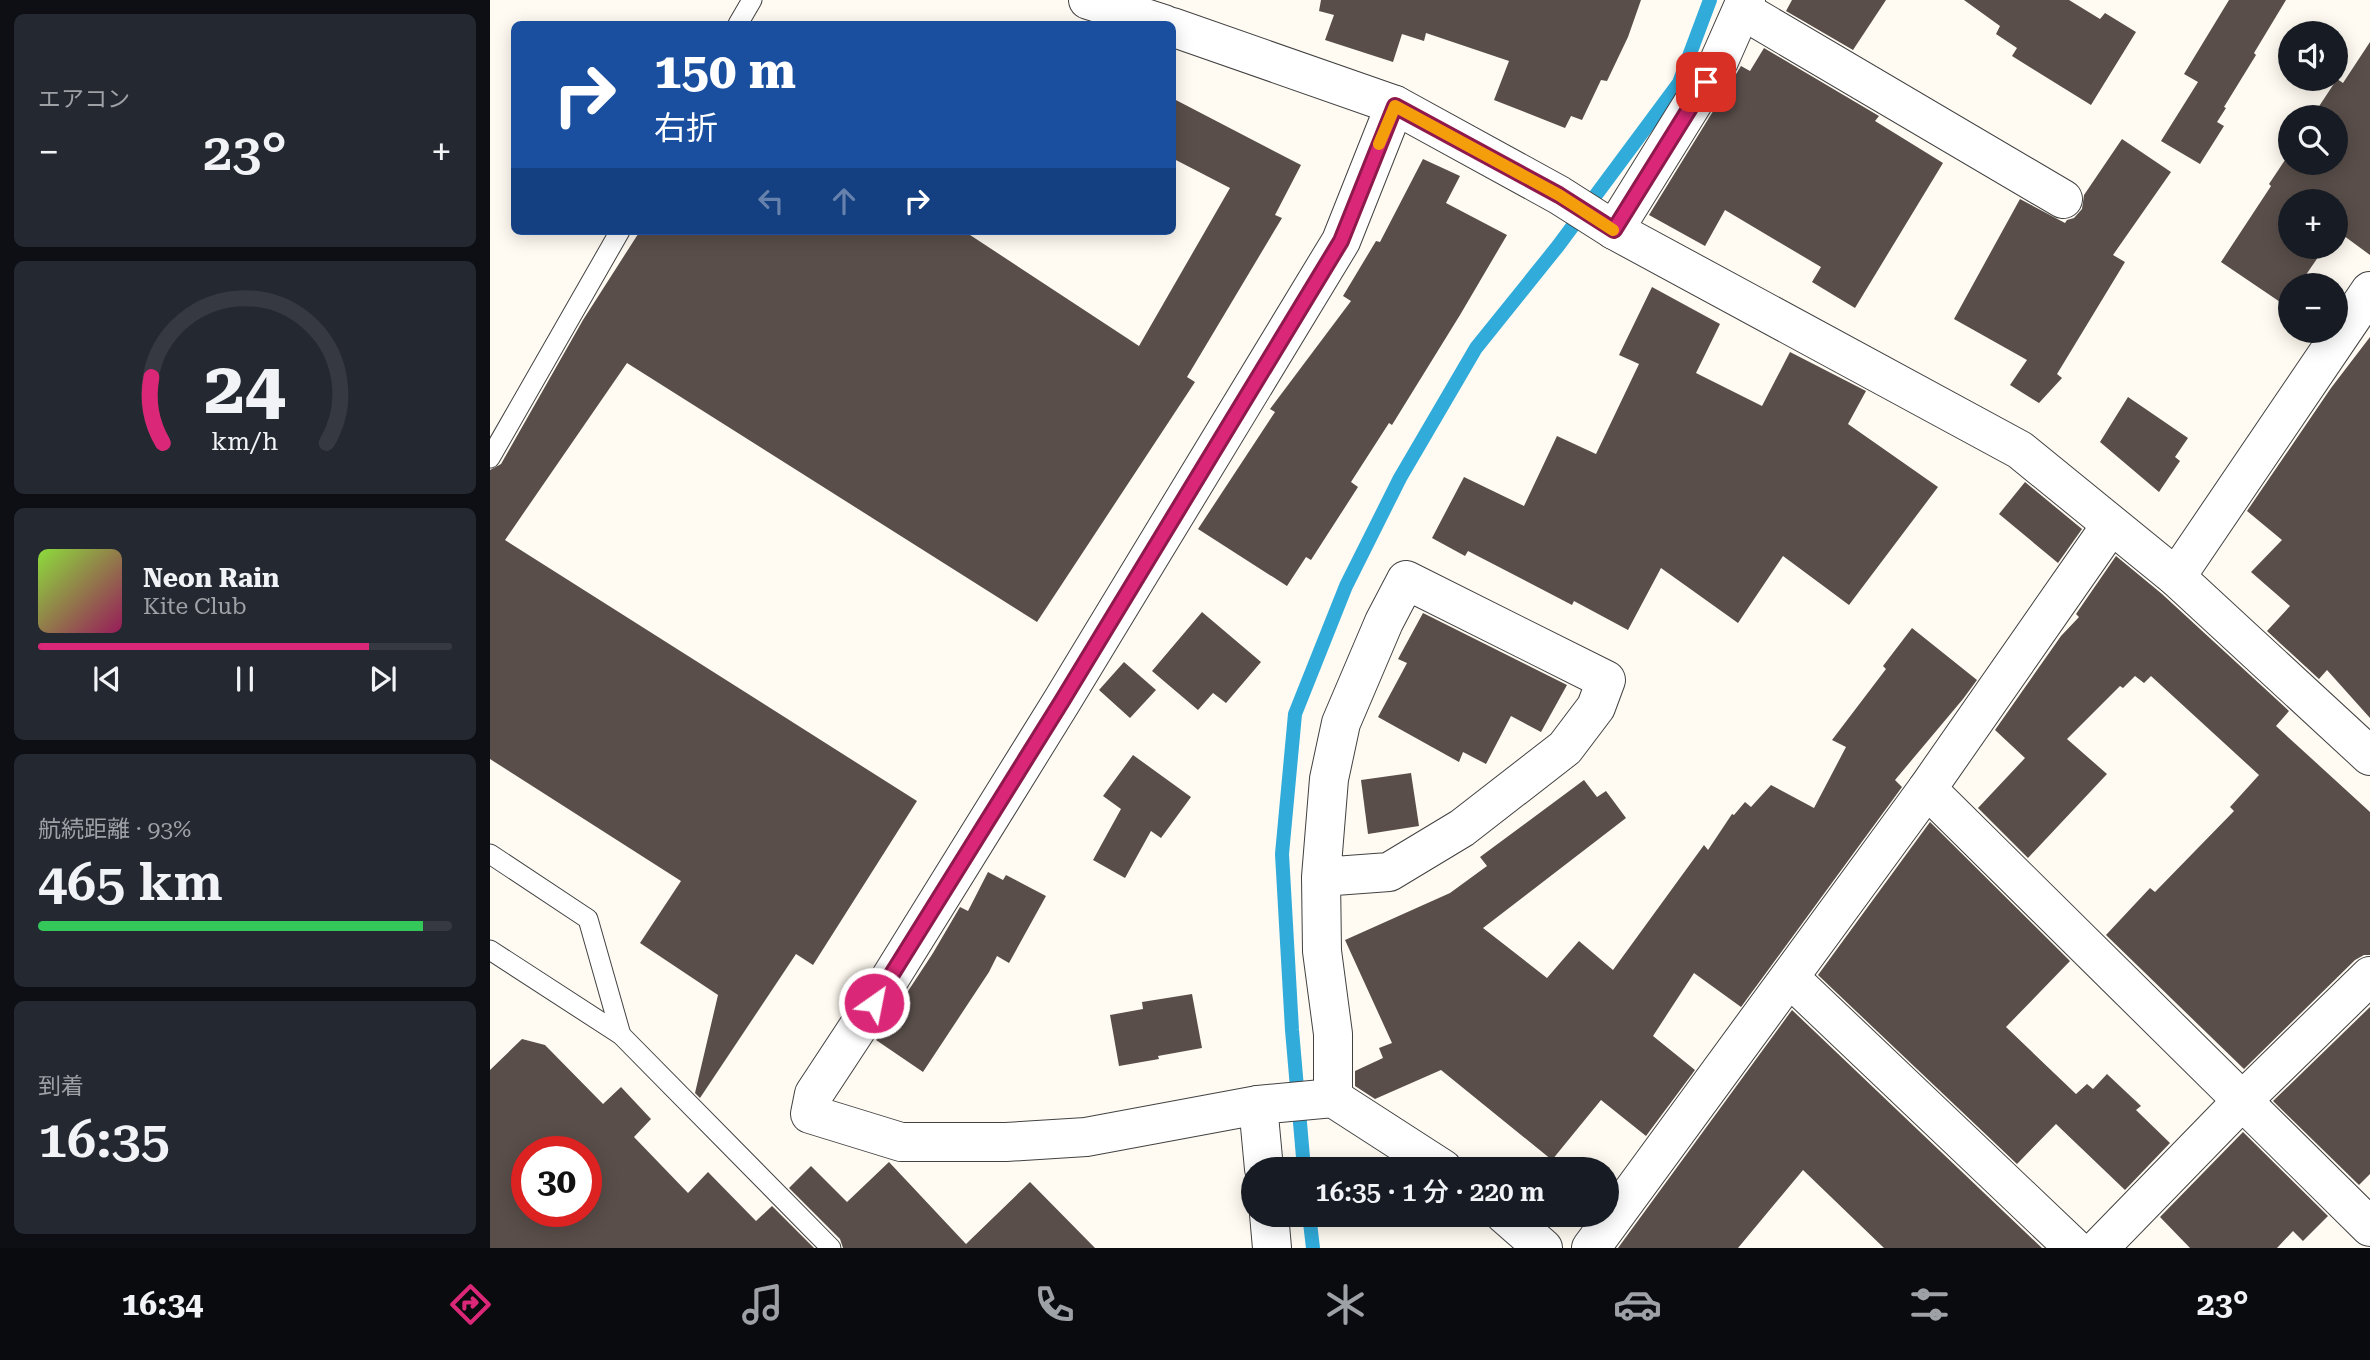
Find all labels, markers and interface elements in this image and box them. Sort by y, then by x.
map controls [2278,21,2348,343]
button: sound [2278,21,2348,91]
text: 150 m [654,43,796,100]
icon: right [539,49,630,140]
pin [1676,52,1736,112]
icon: arrive [1687,63,1725,101]
text: エアコン [38,86,130,113]
button: search [2278,105,2348,175]
text: 右折 [654,109,718,147]
text: 23° [203,122,287,183]
text: − [38,130,59,174]
text: + [431,130,452,174]
icon: left [752,182,790,220]
icon: ahead [825,182,863,220]
icon: right [898,182,936,220]
button: + [2278,189,2348,259]
button: − [2278,273,2348,343]
text: 24 [204,347,286,432]
text: km/h [212,427,278,456]
text: Neon Rain [143,563,279,593]
text: Kite Club [143,593,247,620]
icon: previous [88,660,126,698]
icon: pause [226,660,264,698]
icon: next [364,660,402,698]
text: 航続距離 · 93% [38,816,191,843]
text: 465 km [38,852,223,913]
position arrow [837,966,911,1040]
text: 到着 [38,1073,84,1100]
text: 16:35 [38,1109,170,1170]
speed limit sign: 30 [511,1136,602,1227]
text: 16:35 · 1 分 · 220 m [1315,1177,1545,1207]
icon: directions [446,1280,495,1329]
icon: music [738,1280,787,1329]
icon: phone [1030,1280,1079,1329]
icon: climate [1321,1280,1370,1329]
icon: car [1613,1280,1662,1329]
icon: filters [1905,1280,1954,1329]
text: 16:34 [121,1285,203,1323]
text: 23° [2197,1285,2249,1323]

